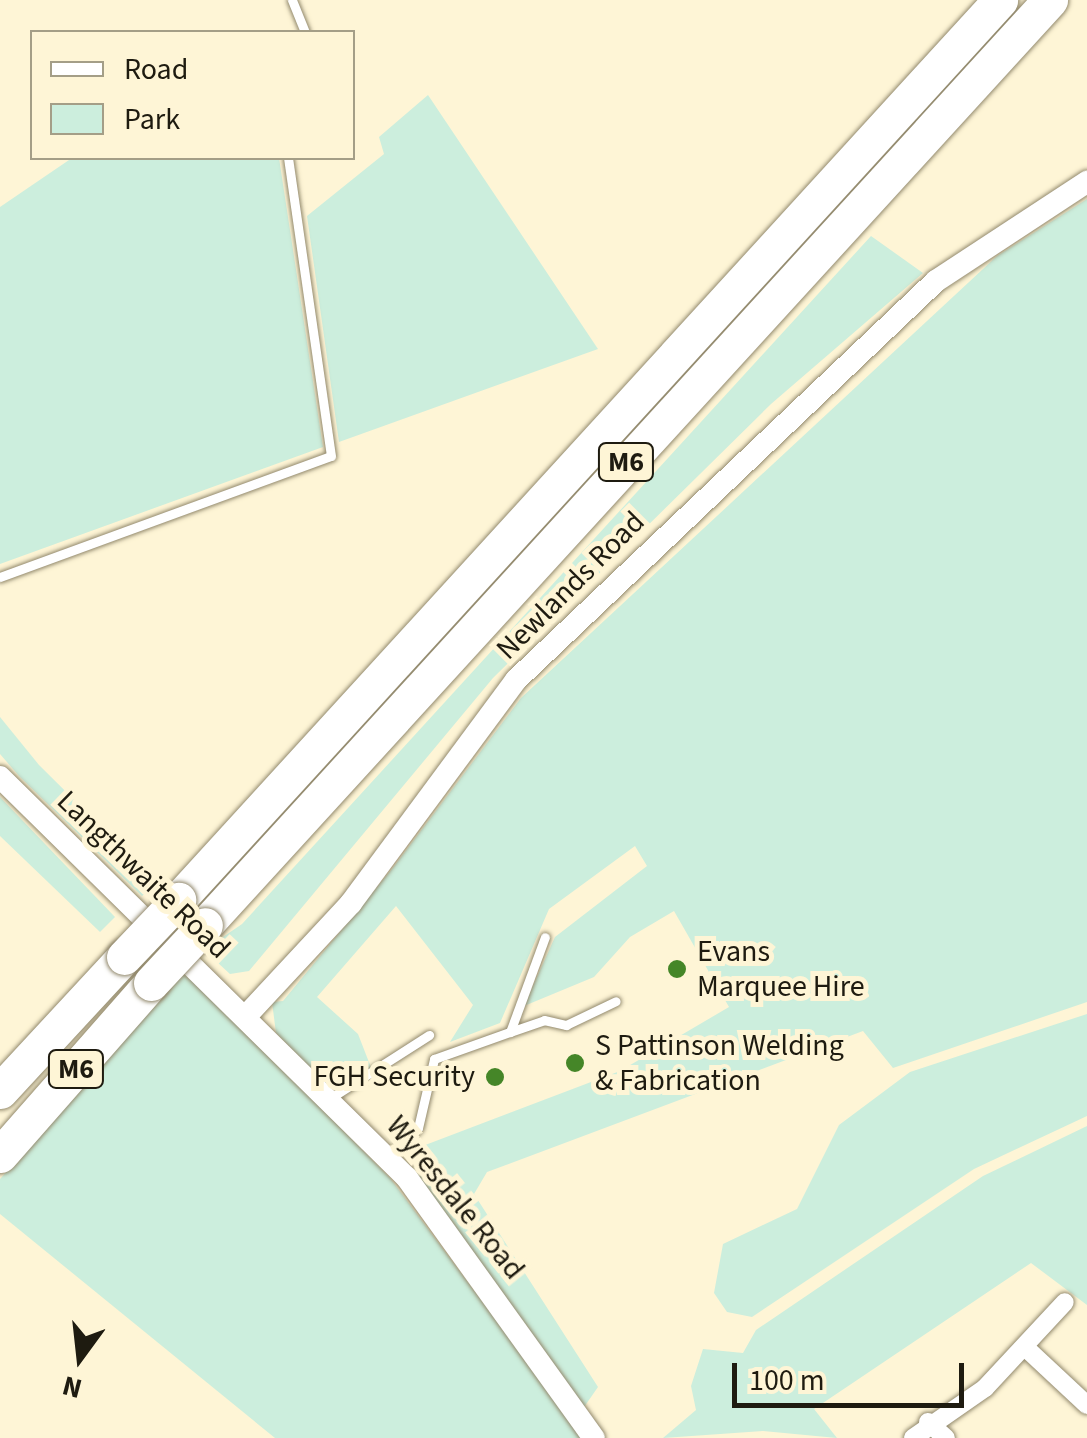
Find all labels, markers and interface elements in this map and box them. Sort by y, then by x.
legend [30,30,355,160]
text: Road [124,48,188,91]
text: Park [124,98,180,141]
road number: M6 [596,439,656,485]
street label: Newlands Road [489,504,653,668]
street label: Langthwaite Road [49,783,237,967]
place label: Evans Marquee Hire [697,934,865,1004]
marker: Evans Marquee Hire [666,958,688,980]
place label: S Pattinson Welding & Fabrication [595,1028,844,1098]
road number: M6 [46,1046,106,1092]
marker: S Pattinson Welding & Fabrication [564,1052,586,1074]
place label: FGH Security [314,1059,475,1095]
marker: FGH Security [484,1066,506,1088]
street label: Wyresdale Road [378,1109,532,1287]
north arrow [30,1308,130,1408]
scale bar [737,1343,970,1405]
text: 100 m [749,1359,825,1402]
text: N [58,1365,86,1409]

